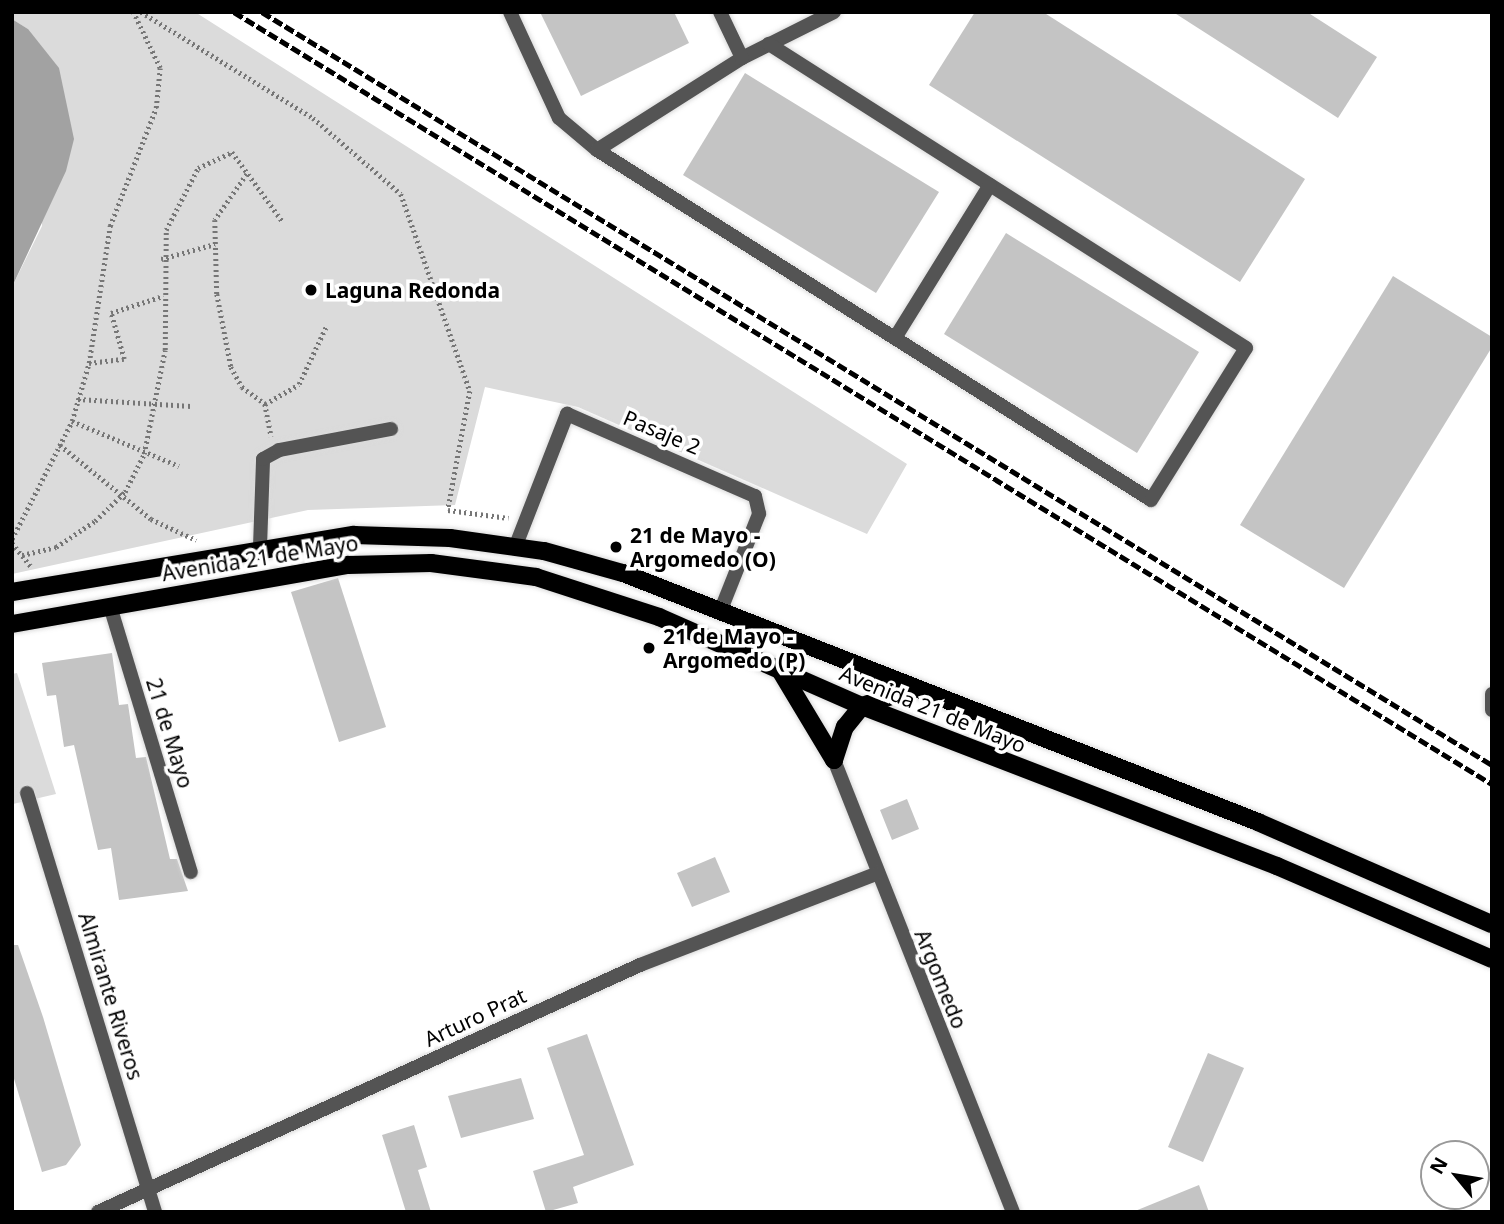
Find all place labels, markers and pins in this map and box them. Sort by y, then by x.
place label: Laguna Redonda [325,277,500,303]
marker: Laguna Redonda [303,282,319,298]
place label: 21 de Mayo - Argomedo (O) [630,522,776,572]
marker: 21 de Mayo - Argomedo (O) [608,539,624,555]
place label: 21 de Mayo - Argomedo (P) [663,623,805,673]
marker: 21 de Mayo - Argomedo (P) [641,640,657,656]

